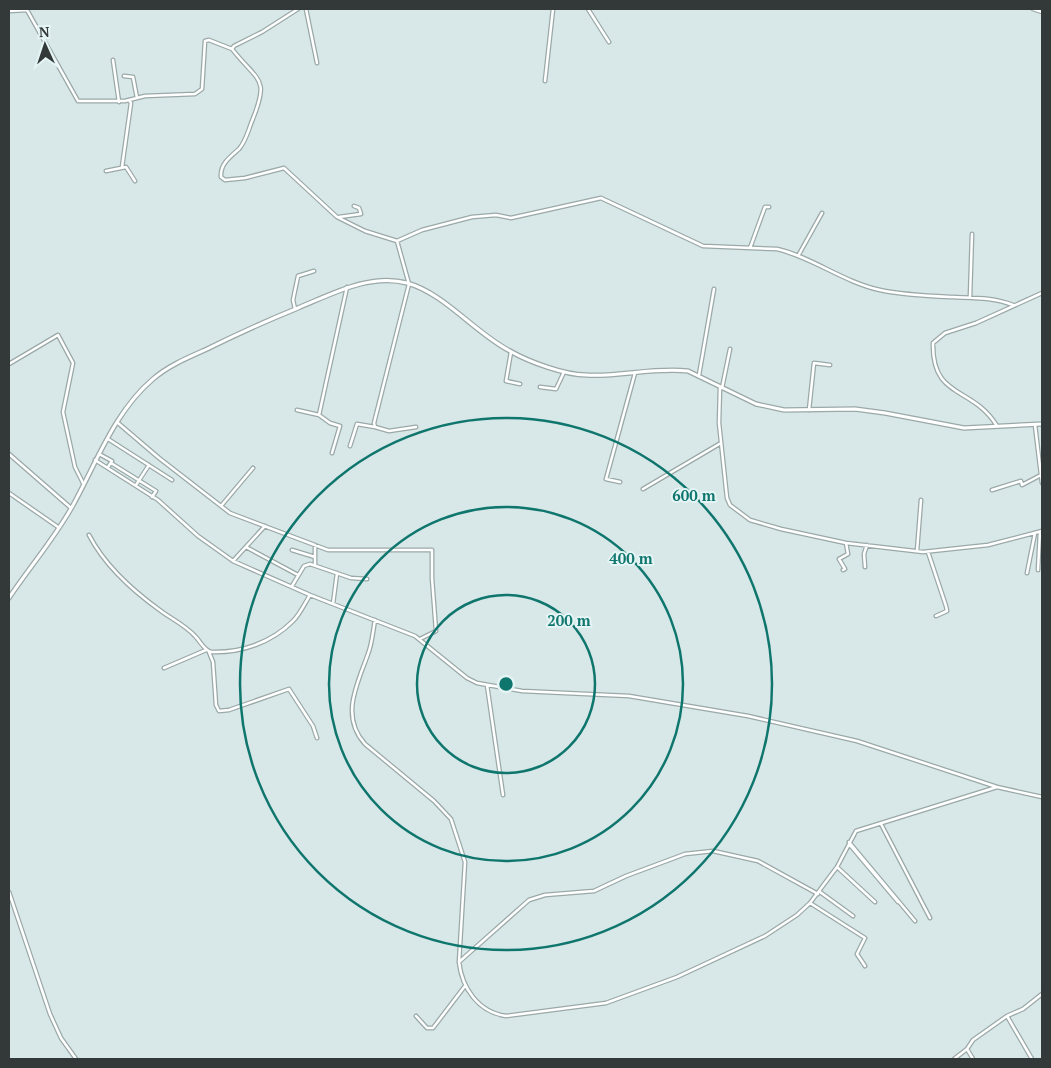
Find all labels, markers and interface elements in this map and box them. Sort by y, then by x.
north arrow [20,20,70,70]
text: N [38,22,50,41]
text: 600 m [672,485,716,505]
text: 400 m [609,548,653,568]
text: 200 m [547,610,591,630]
centre of rings [497,675,515,693]

